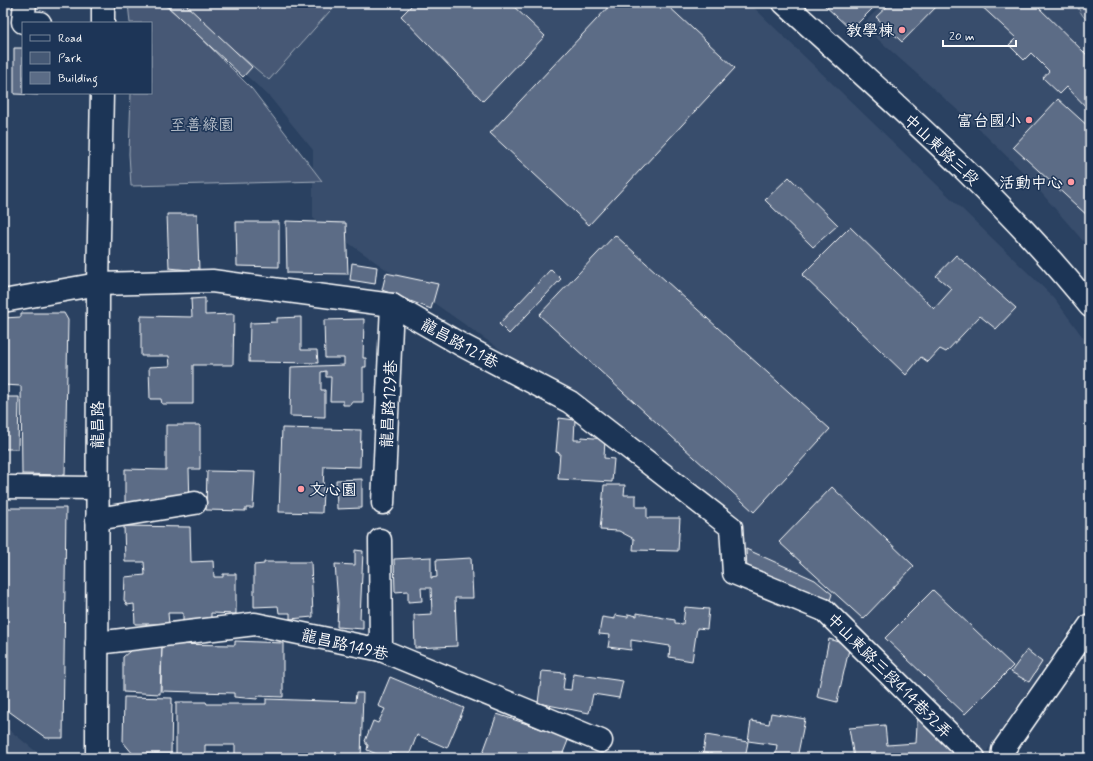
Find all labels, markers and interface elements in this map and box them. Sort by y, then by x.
place label: 教學棟 [846,21,895,42]
legend [22,22,152,94]
scale bar [943,22,1016,48]
marker: 教學棟 [897,25,907,35]
text: 20 m [949,29,975,45]
text: Road [58,31,82,47]
text: Park [58,51,82,67]
text: Building [58,71,98,88]
street label: 中山東路三段 [899,110,983,191]
place label: 富台國小 [957,111,1021,132]
park label: 至善綠園 [170,115,234,136]
marker: 富台國小 [1024,115,1034,125]
place label: 活動中心 [999,173,1063,194]
marker: 活動中心 [1066,177,1076,187]
street label: 龍昌路121巷 [417,314,502,374]
street label: 龍昌路129巷 [377,360,402,449]
street label: 龍昌路 [88,401,109,449]
place label: 文心園 [309,480,357,501]
marker: 文心園 [296,484,306,494]
street label: 中山東路三段414巷32弄 [822,609,956,743]
street label: 龍昌路149巷 [299,625,391,666]

